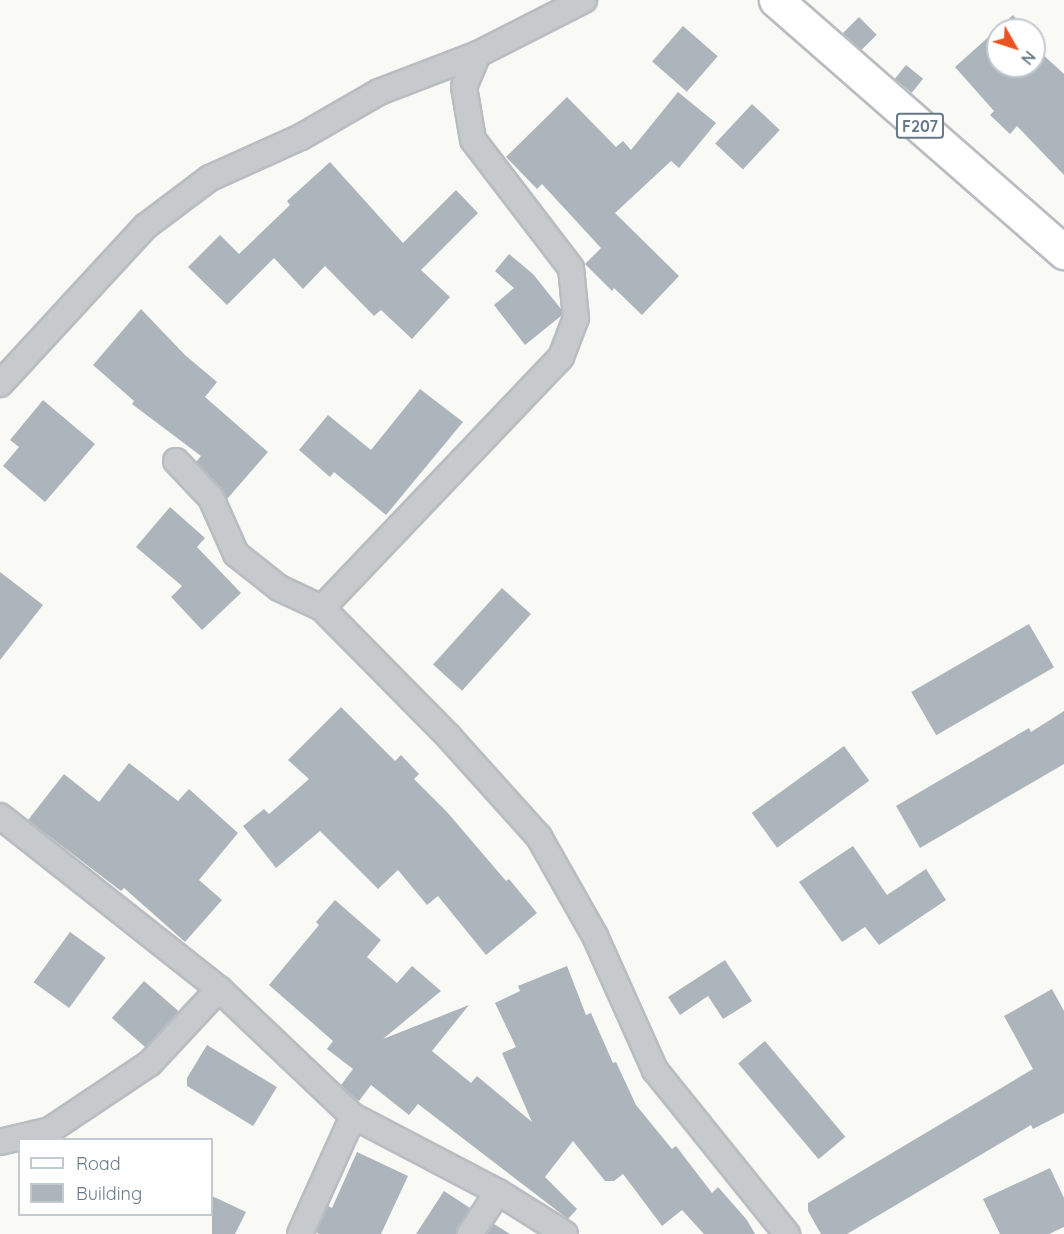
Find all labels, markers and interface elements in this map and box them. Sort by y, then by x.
north arrow [986,18,1046,78]
text: N [1017,47,1040,69]
road number: F207 [894,113,946,139]
legend [18,1138,213,1216]
text: Road [76,1152,121,1175]
text: Building [76,1182,142,1205]

